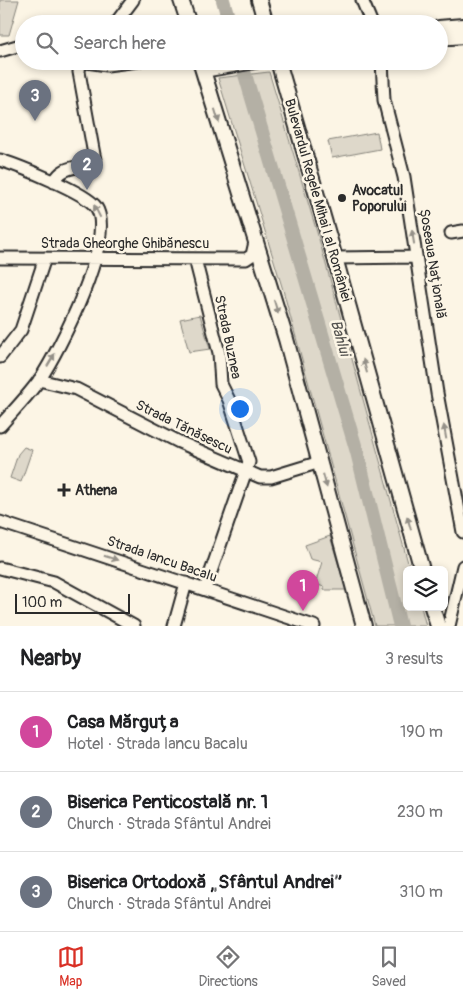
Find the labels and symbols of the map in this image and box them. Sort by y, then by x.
pin: 3 [19,80,51,121]
street label: Bulevardul Regele Mihai I al României [281,97,355,304]
one-way arrow [214,109,222,124]
pin: 2 [71,149,103,190]
place label: Avocatul Poporului [352,182,407,215]
marker: Avocatul Poporului [336,192,348,204]
one-way arrow [92,204,101,219]
street label: Șoseaua Națională [416,208,450,320]
one-way arrow [409,229,417,245]
street label: Strada Gheorghe Ghibănescu [41,235,209,252]
street label: Strada Buznea [211,294,245,380]
one-way arrow [273,300,281,315]
water label: Bahlui [326,318,355,360]
one-way arrow [47,354,56,367]
one-way arrow [361,359,369,374]
street label: Strada Tănăsescu [133,396,235,458]
your location [227,396,253,422]
one-way arrow [440,424,448,440]
one-way arrow [321,473,329,488]
place label: Athena [75,482,118,499]
marker: Athena [57,483,71,497]
one-way arrow [405,515,413,530]
street label: Strada Iancu Bacalu [105,532,219,586]
one-way arrow [104,554,119,562]
pin: 1 [287,570,319,611]
scale bar [15,591,130,614]

